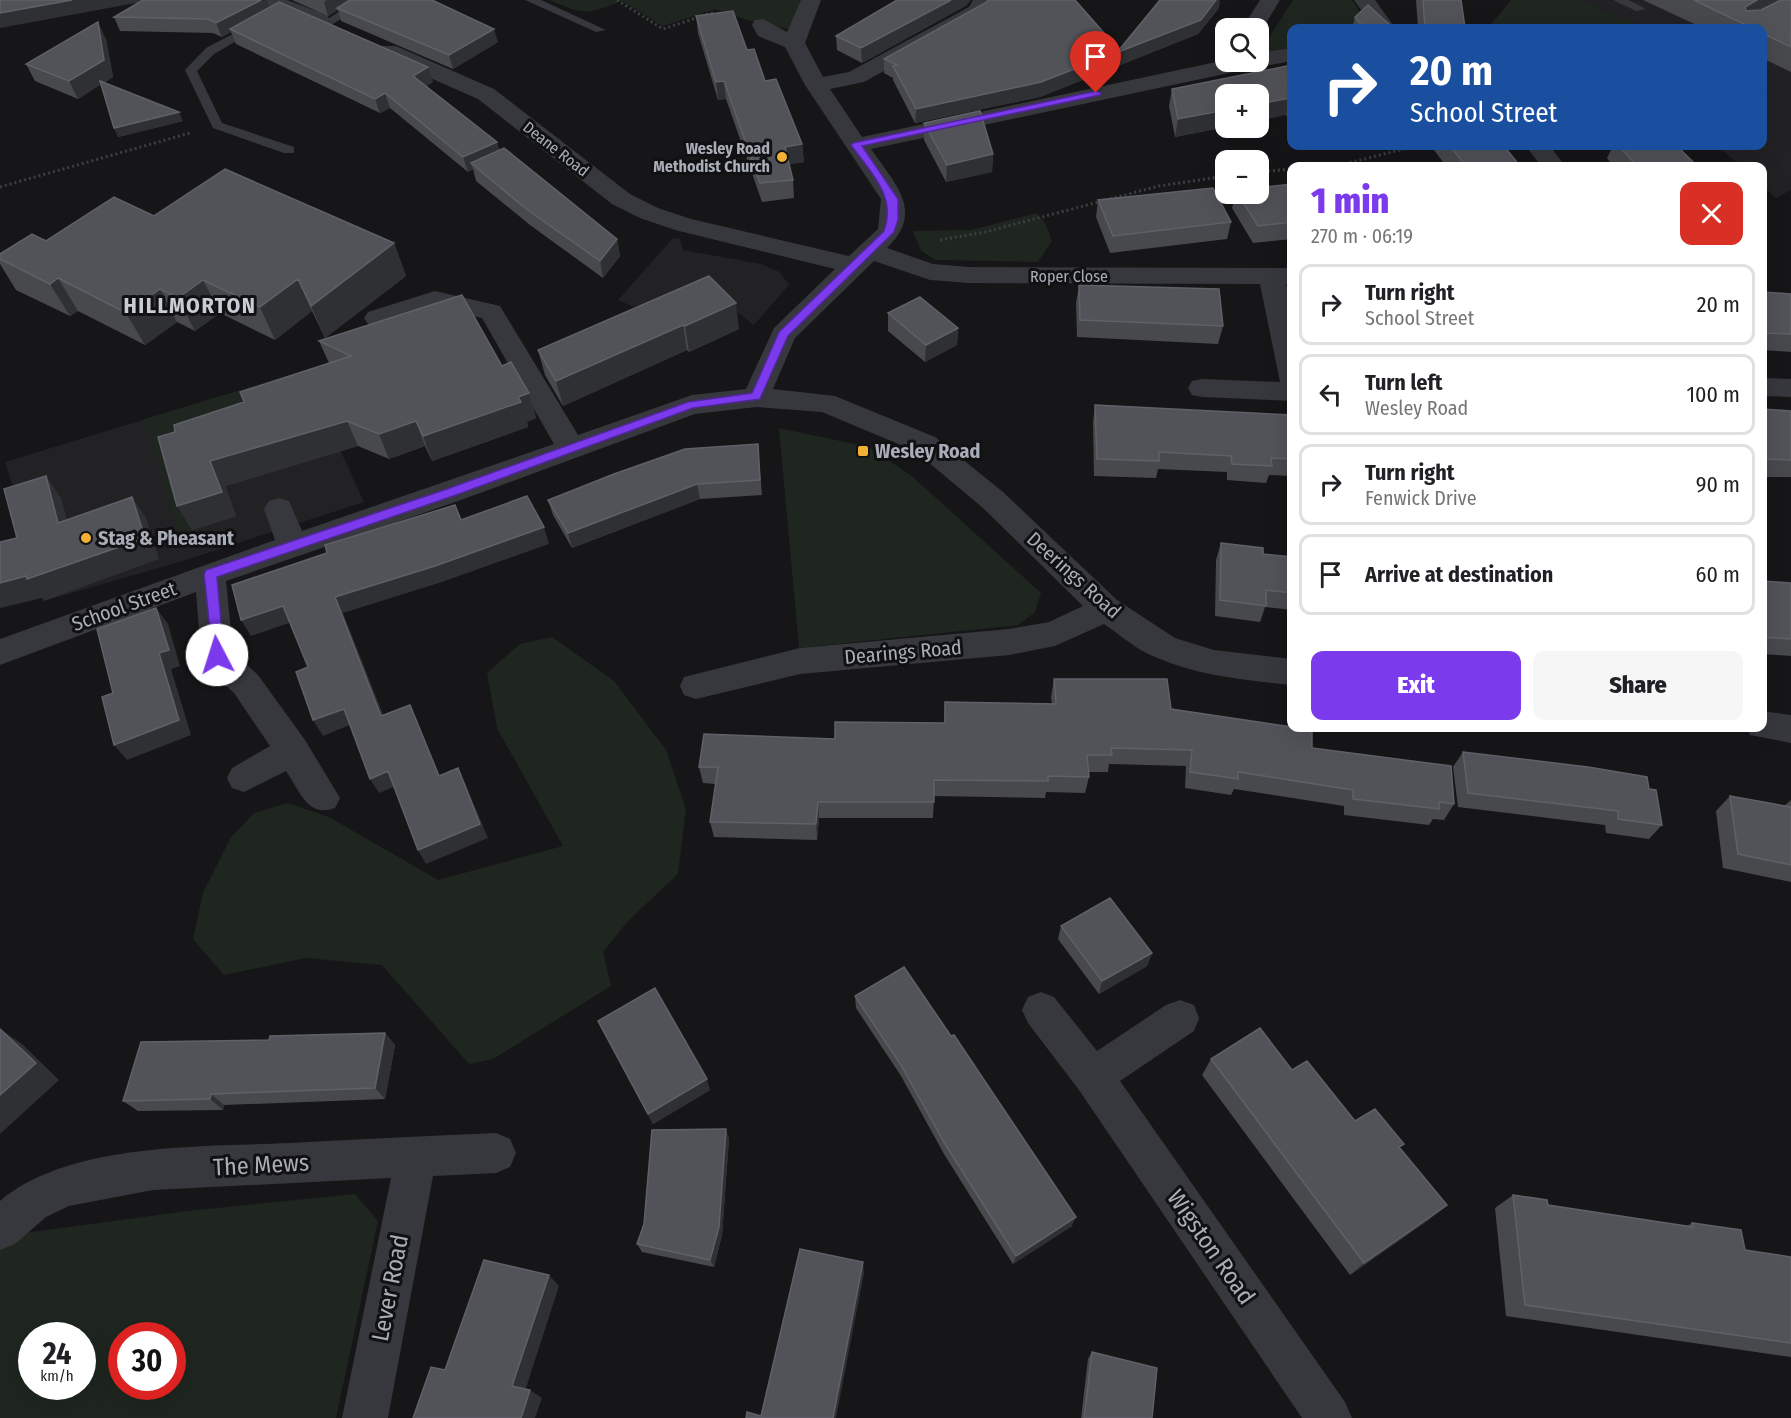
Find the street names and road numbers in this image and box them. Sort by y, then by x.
street label: Deane Road [519,117,593,181]
street label: Roper Close [1030,267,1108,286]
street label: Deerings Road [1022,527,1126,623]
street label: School Street [69,576,180,636]
street label: Dearings Road [843,635,963,669]
street label: The Mews [212,1149,310,1181]
street label: Wigston Road [1161,1184,1261,1310]
street label: Lever Road [366,1232,414,1344]

